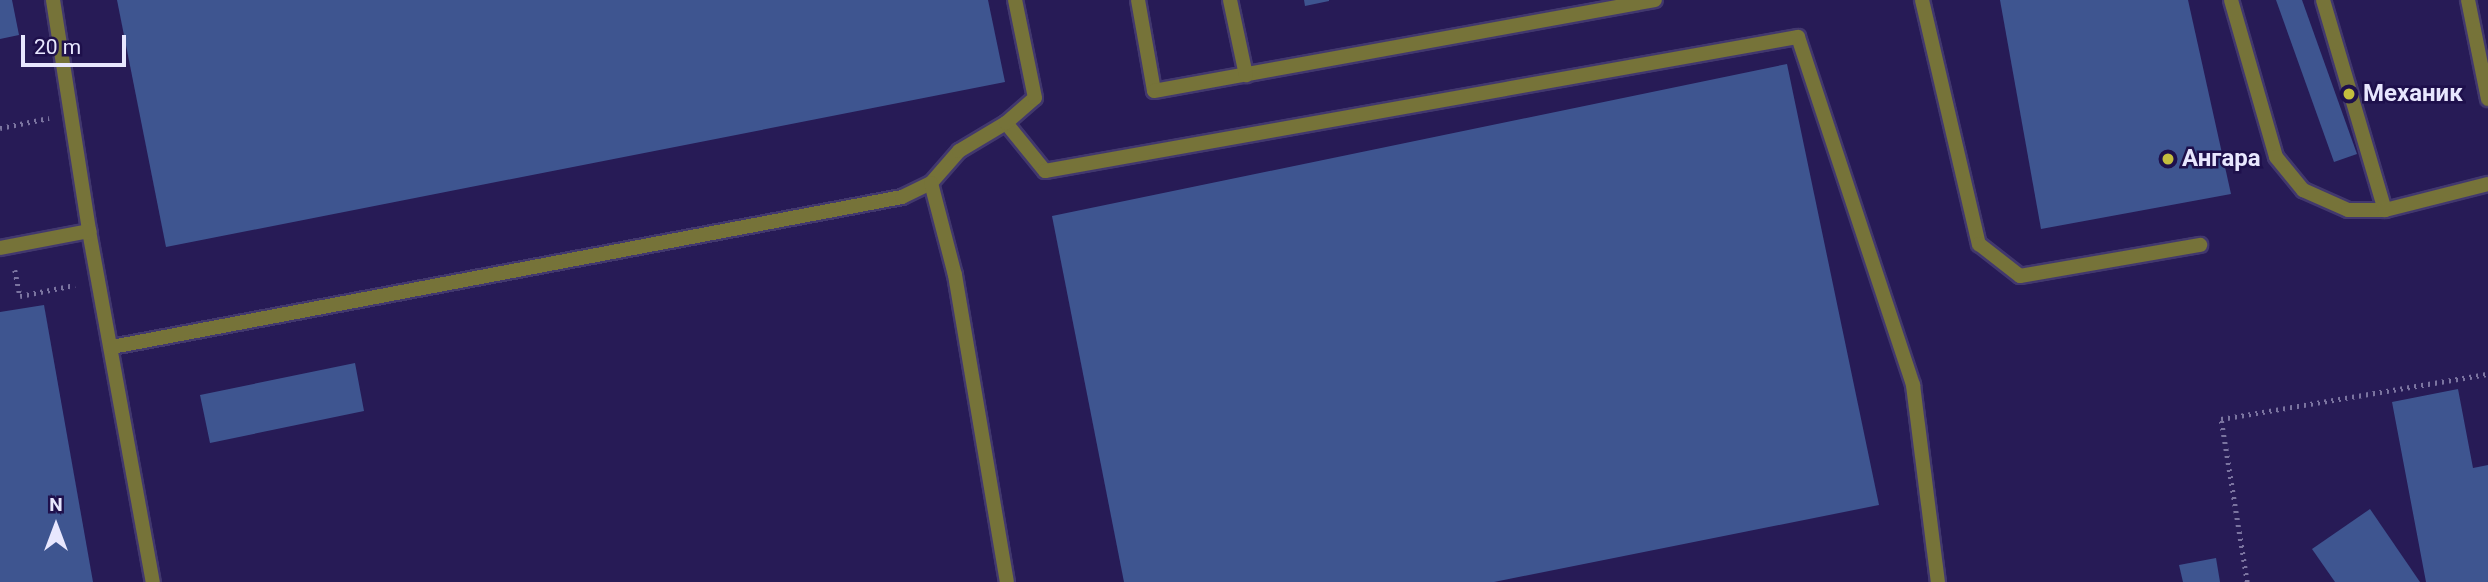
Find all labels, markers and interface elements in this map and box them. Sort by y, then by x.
scale bar [24,21,130,65]
text: 20 m [34,35,81,59]
place label: Механик [2363,80,2463,108]
marker: Механик [2341,86,2357,102]
place label: Ангара [2182,145,2261,173]
marker: Ангара [2160,151,2176,167]
north arrow [21,491,91,561]
text: N [49,493,63,516]

